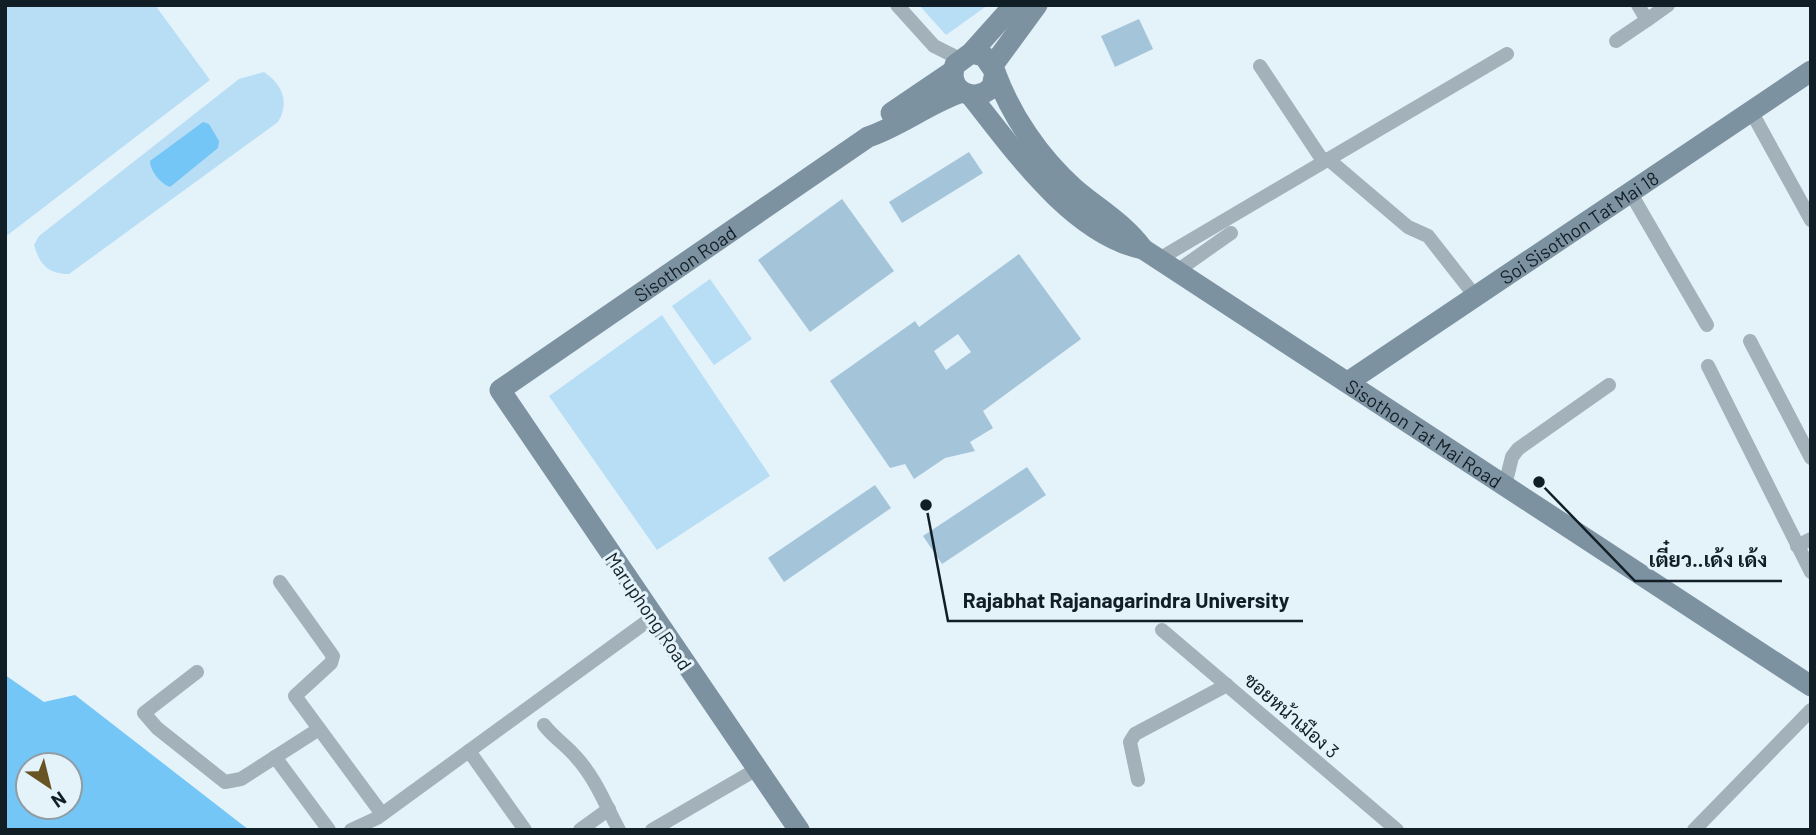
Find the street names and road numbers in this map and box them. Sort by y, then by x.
street label: Soi Sisothon Tat Mai 18 [1495,165,1663,289]
street label: Sisothon Road [629,220,740,306]
street label: Sisothon Tat Mai Road [1342,374,1506,492]
street label: Maruphong Road [601,548,697,674]
street label: ซอยหน้าเมือง 3 [1240,668,1344,762]

